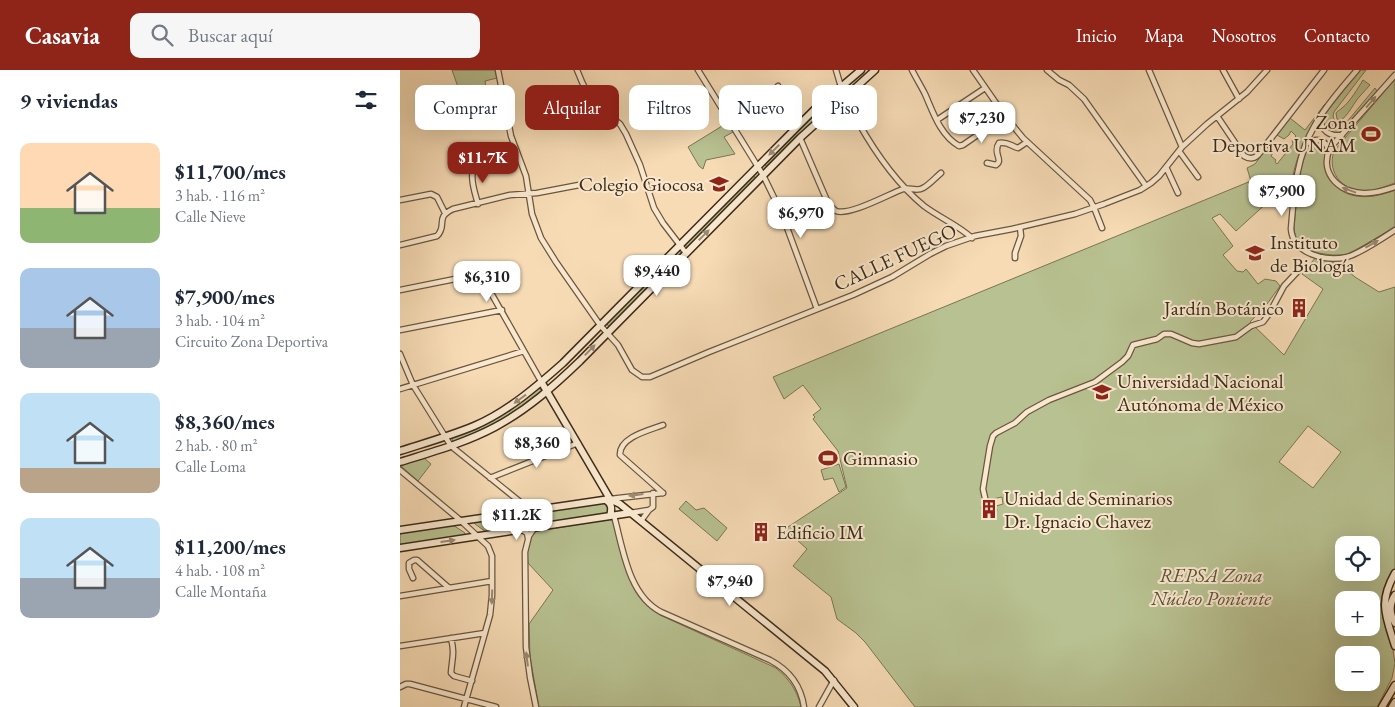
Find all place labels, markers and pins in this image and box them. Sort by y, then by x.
pin: $7,230 [941,102,1023,144]
place label: Zona Deportiva UNAM [1212,109,1356,158]
sports icon: Zona Deportiva UNAM [1360,123,1382,145]
pin: $11.7K [442,142,524,184]
place label: Colegio Giocosa [579,171,704,197]
school or university icon: Colegio Giocosa [708,173,730,195]
pin: $7,900 [1241,174,1323,217]
pin: $6,970 [760,196,842,239]
place label: Instituto de Biología [1270,229,1354,278]
school or university icon: Instituto de Biología [1244,242,1266,264]
pin: $9,440 [616,254,698,297]
pin: $6,310 [446,260,528,303]
place label: Jardín Botánico [1162,295,1284,321]
building icon: Jardín Botánico [1288,297,1310,319]
place label: Universidad Nacional Autónoma de México [1116,368,1284,417]
school or university icon: Universidad Nacional Autónoma de México [1091,381,1113,403]
pin: $8,360 [496,426,578,469]
place label: Gimnasio [843,445,918,471]
sports icon: Gimnasio [817,447,839,469]
place label: Unidad de Seminarios Dr. Ignacio Chavez [1004,485,1172,534]
pin: $11.2K [476,498,558,541]
building icon: Unidad de Seminarios Dr. Ignacio Chavez [978,498,1000,520]
place label: Edificio IM [776,519,864,545]
building icon: Edificio IM [750,521,772,543]
pin: $7,940 [689,564,771,607]

